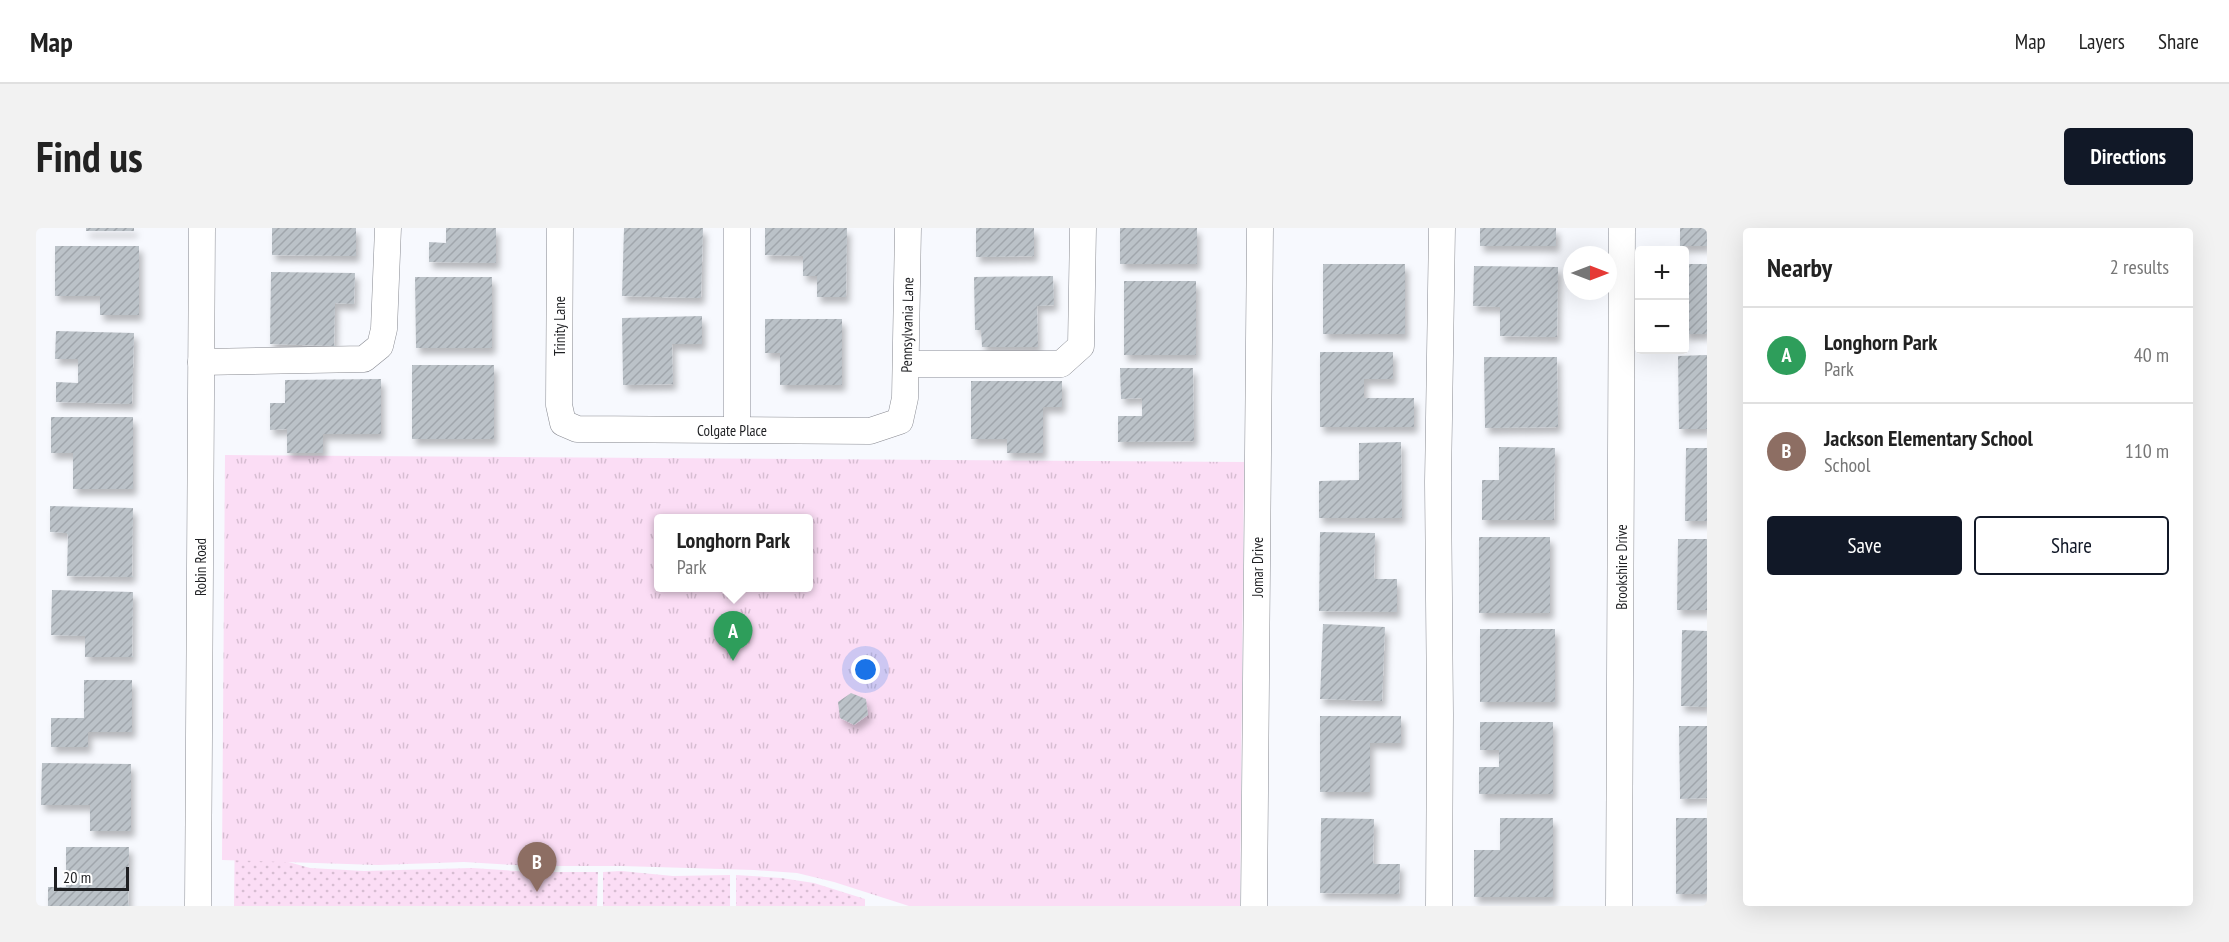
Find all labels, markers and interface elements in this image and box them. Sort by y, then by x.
text: Map [30,23,73,60]
text: Map [2015,28,2046,55]
text: Layers [2079,28,2125,55]
text: Share [2158,28,2199,55]
button: Directions [2064,128,2193,185]
text: Find us [36,129,143,184]
north arrow [1563,246,1617,300]
map controls [1635,246,1689,354]
button: + [1635,246,1689,300]
text: Nearby [1767,251,1832,284]
text: 2 results [2110,254,2169,280]
street label: Pennsylvania Lane [897,277,917,373]
street label: Trinity Lane [550,296,569,356]
button: − [1635,300,1689,354]
text: Longhorn Park [1824,328,1937,356]
text: A [1781,342,1792,368]
text: 40 m [2134,342,2169,368]
text: Park [1824,356,1854,382]
street label: Colgate Place [697,421,767,440]
text: Jackson Elementary School [1824,424,2033,452]
text: B [1782,438,1791,464]
text: 110 m [2125,438,2169,464]
text: School [1824,452,1870,478]
popup [654,514,813,592]
button: Save [1767,516,1962,575]
button: Share [1974,516,2169,575]
street label: Brookshire Drive [1612,524,1631,610]
text: Longhorn Park [677,526,790,554]
street label: Jomar Drive [1248,537,1267,598]
street label: Robin Road [191,538,210,596]
text: Park [677,554,707,580]
pin: A [714,612,752,661]
your location [851,655,880,684]
pin: B [518,842,556,892]
scale bar [54,864,129,892]
text: 20 m [63,867,91,887]

